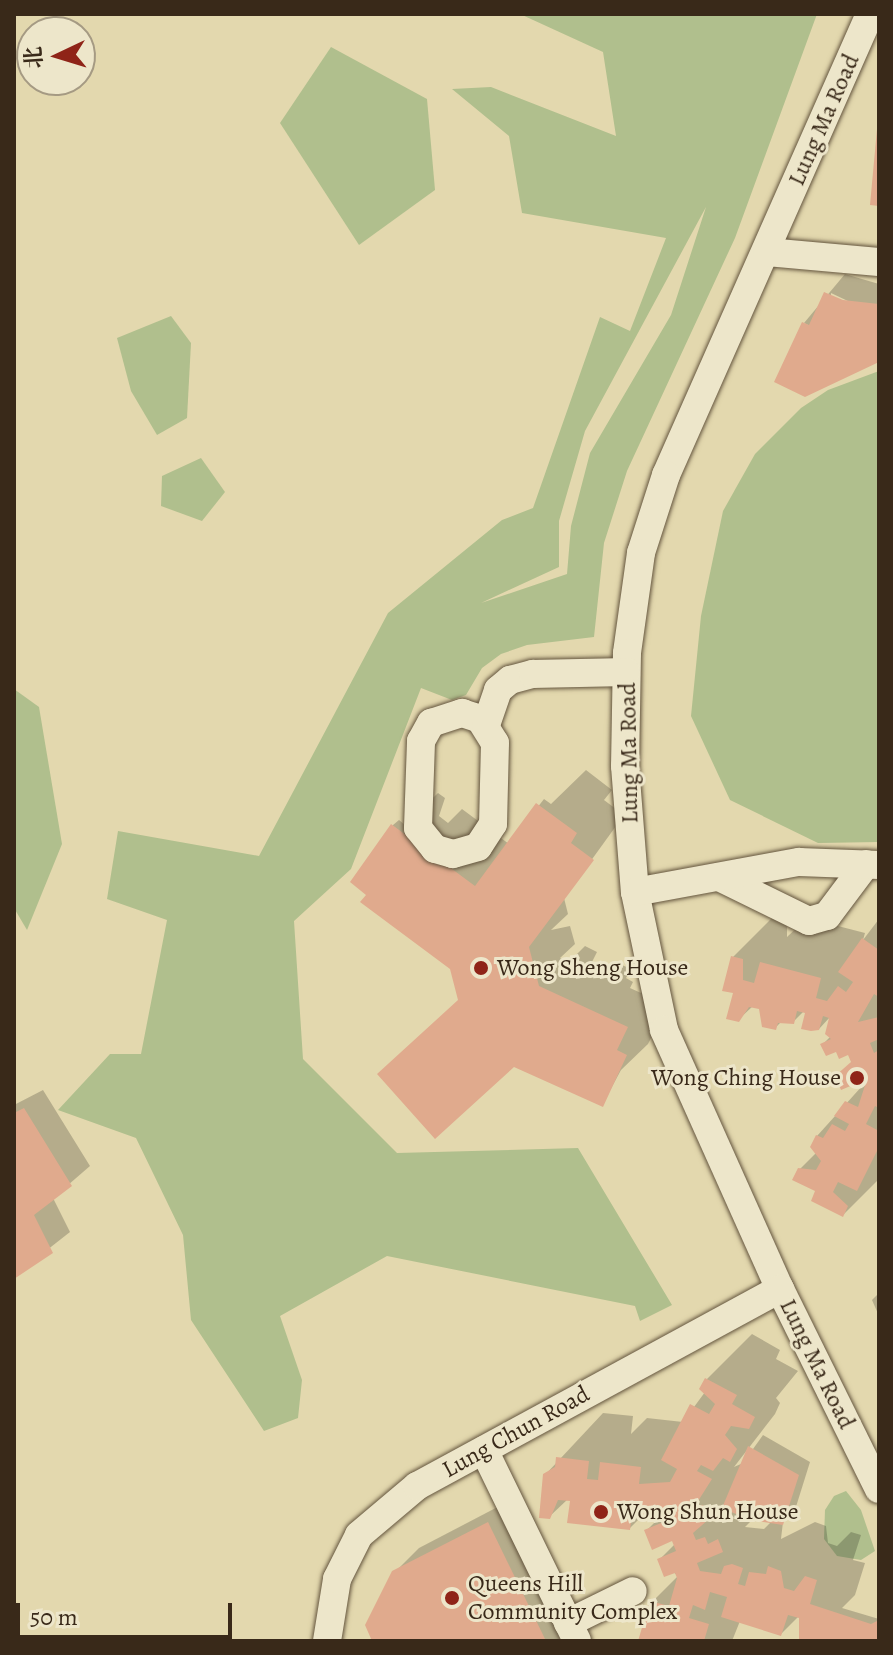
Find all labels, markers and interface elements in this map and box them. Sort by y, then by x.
north arrow [16,16,96,96]
text: 北 [18,46,50,70]
street label: Lung Ma Road [782,50,866,190]
street label: Lung Ma Road [613,682,645,824]
place label: Wong Sheng House [497,954,688,982]
marker: Wong Sheng House [472,959,490,977]
place label: Wong Ching House [651,1064,841,1092]
marker: Wong Ching House [848,1069,866,1087]
street label: Lung Ma Road [773,1294,861,1434]
street label: Lung Chun Road [437,1380,595,1484]
place label: Wong Shun House [617,1498,799,1526]
marker: Wong Shun House [592,1503,610,1521]
place label: Queens Hill Community Complex [468,1570,677,1626]
scale bar [20,1587,236,1637]
marker: Queens Hill Community Complex [443,1589,461,1607]
text: 50 m [30,1601,78,1633]

